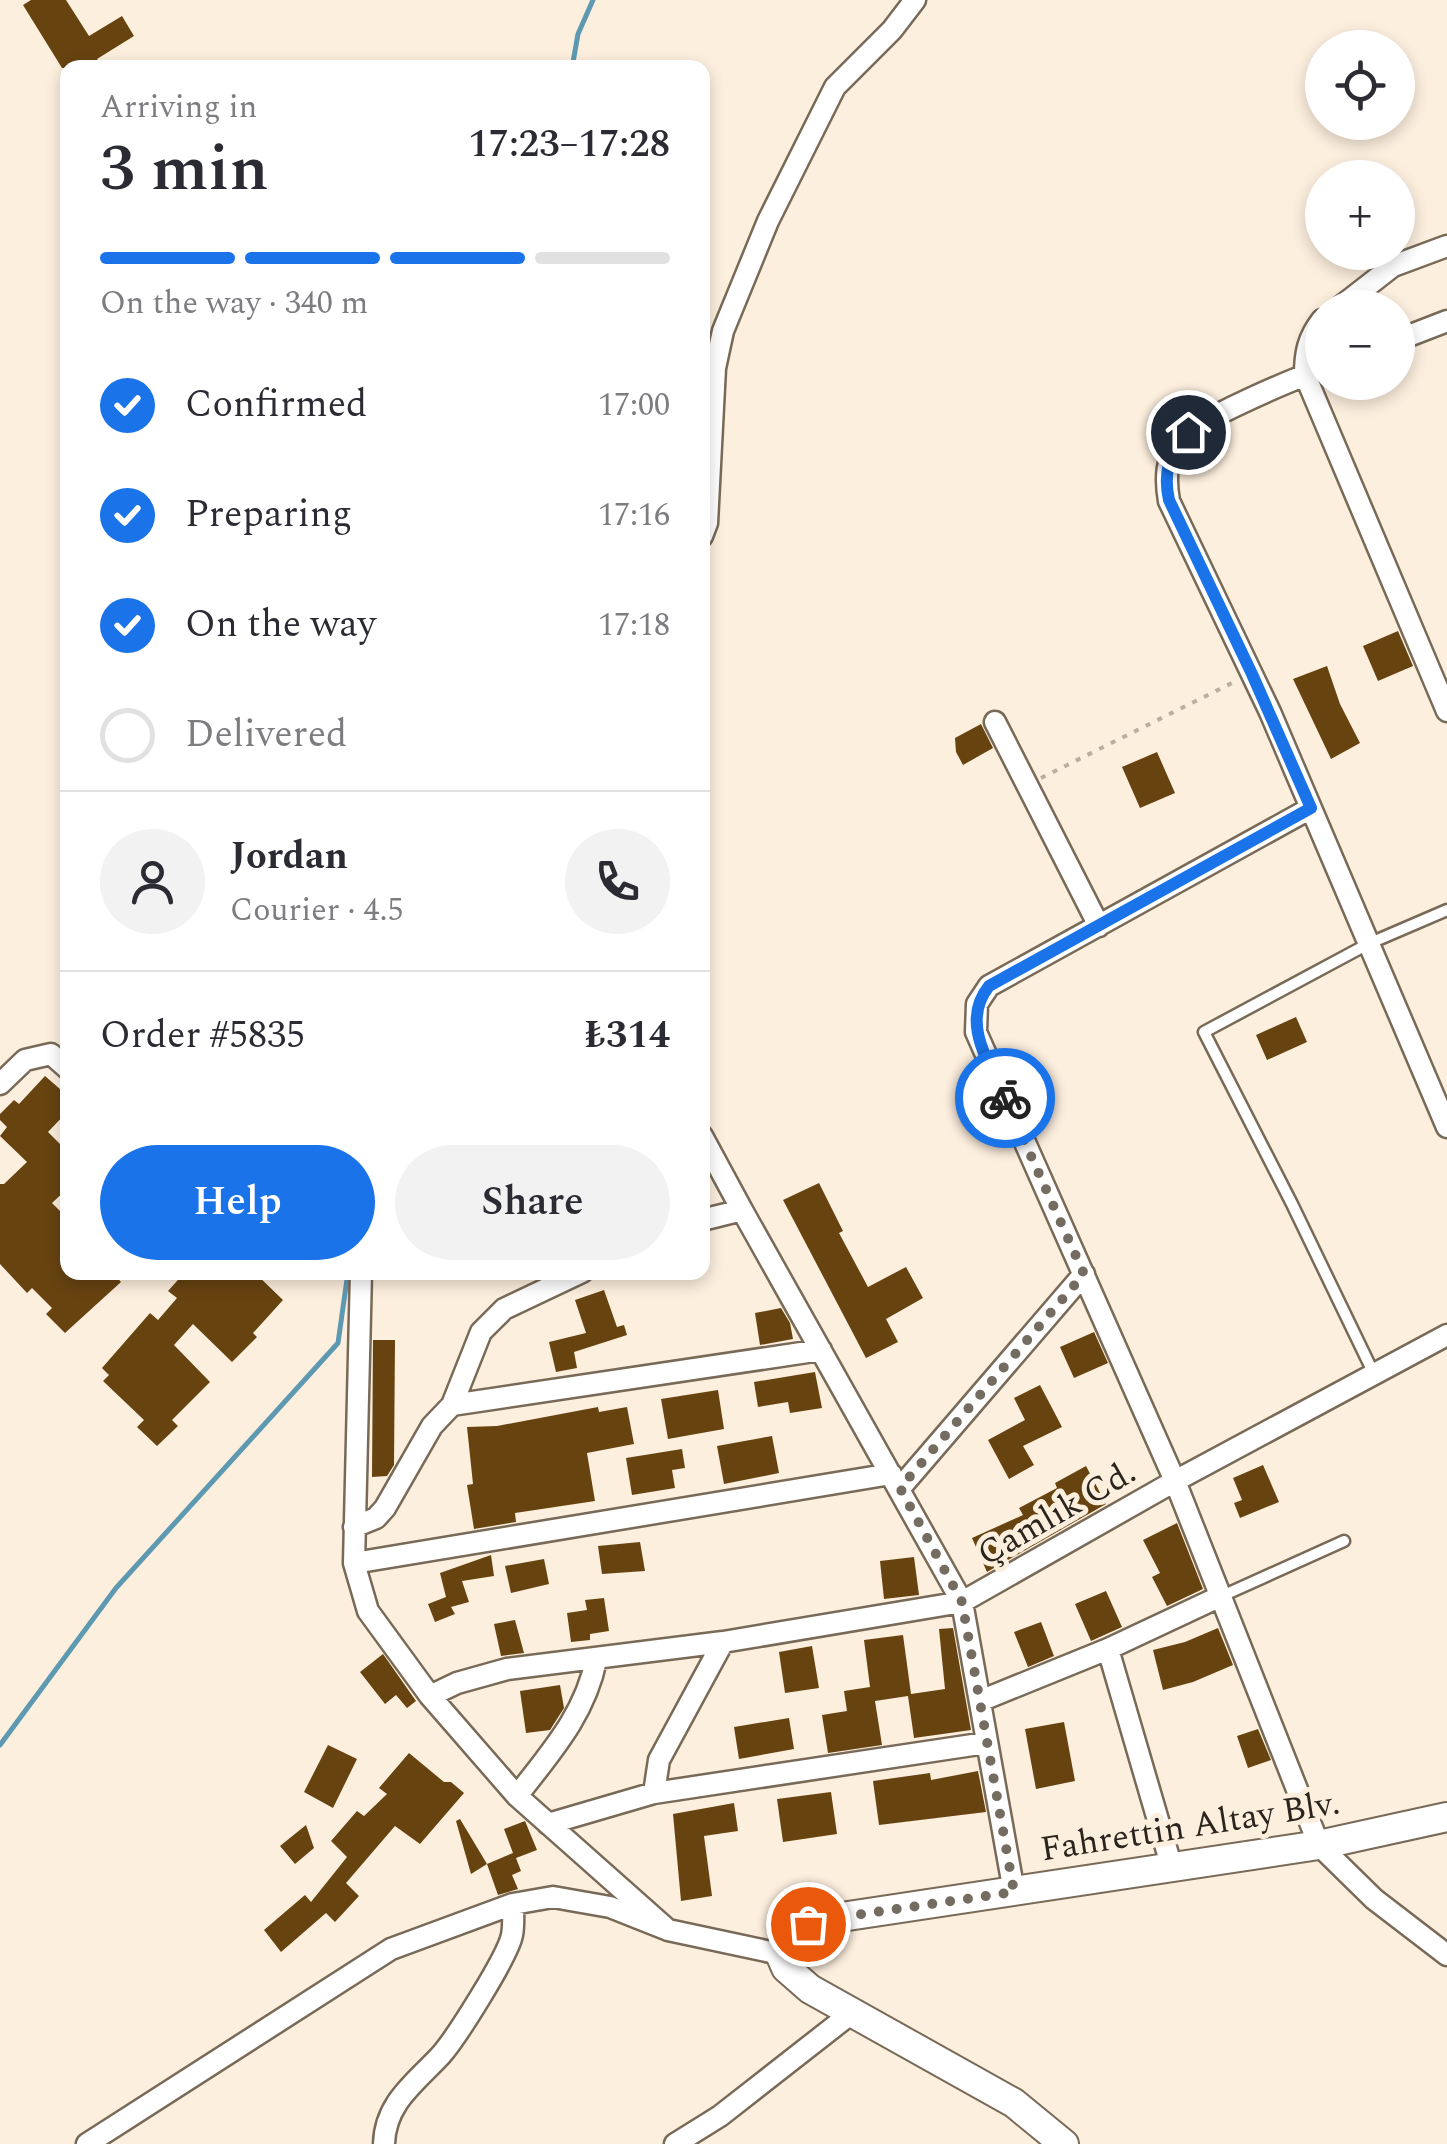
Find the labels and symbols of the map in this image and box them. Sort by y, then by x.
pin [1146,390,1231,475]
courier [955,1048,1055,1148]
street label: Çamlık Cd. [967,1446,1146,1580]
street label: Fahrettin Altay Blv. [1037,1777,1344,1876]
pin [766,1882,851,1967]

